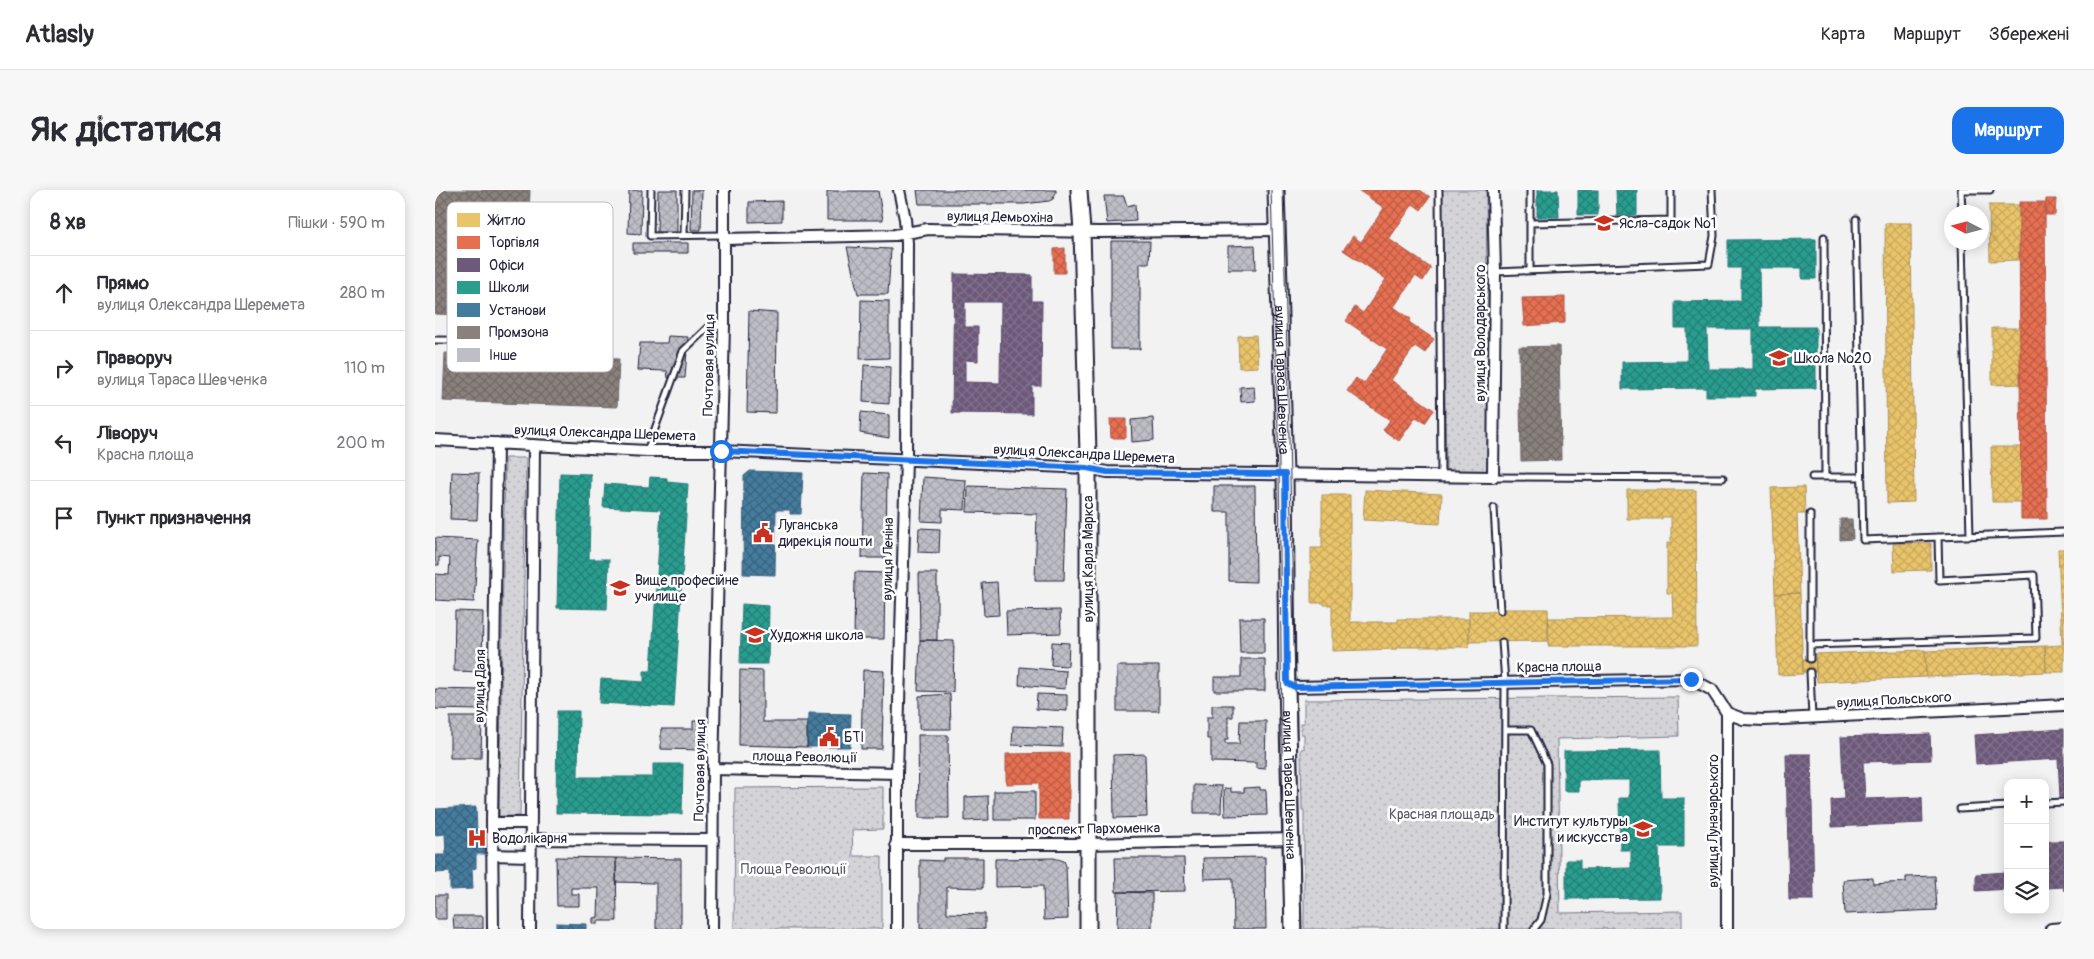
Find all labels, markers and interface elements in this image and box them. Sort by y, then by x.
text: Atlasly [25,20,94,49]
text: Карта [1821,23,1865,46]
text: Маршрут [1893,23,1961,46]
text: Збережені [1989,23,2069,46]
button: Маршрут [1952,107,2064,154]
text: Як дістатися [30,108,221,152]
legend [447,202,613,372]
north arrow [1944,205,1989,250]
street label: вулиця Демьохіна [947,208,1053,226]
text: 8 хв [50,209,86,236]
text: Житло [487,212,526,229]
school or university icon: Ясла-садок №1 [1593,212,1615,234]
text: Пішки · 590 m [288,213,385,233]
place label: Ясла-садок №1 [1619,215,1716,232]
text: Торгівля [489,234,539,251]
text: Офіси [489,257,524,274]
street label: вулиця Володарського [1472,264,1489,402]
text: Прямо [97,271,149,295]
icon: ahead [50,279,78,307]
text: Школи [489,279,529,296]
text: 280 m [339,283,385,303]
text: вулиця Олександра Шеремета [97,295,305,315]
text: Установи [489,302,545,319]
street label: вулиця Тараса Шевченка [1271,305,1293,455]
street label: Почтовая вулиця [700,314,718,416]
text: Промзона [489,324,549,341]
text: Праворуч [97,346,172,370]
text: Інше [489,347,517,364]
school or university icon: Школа №20 [1768,347,1790,369]
place label: Школа №20 [1794,350,1871,367]
icon: right [50,354,78,382]
text: 110 m [344,358,385,378]
text: вулиця Тараса Шевченка [97,370,267,390]
text: Ліворуч [97,421,158,445]
street label: вулиця Олександра Шеремета [514,421,696,445]
icon: left [50,429,78,457]
text: 200 m [337,433,385,453]
route start [710,440,733,463]
street label: вулиця Олександра Шеремета [993,441,1175,467]
text: Красна площа [97,445,194,465]
street label: вулиця Карла Маркса [1080,496,1097,622]
icon: arrive [50,504,78,532]
text: Пункт призначення [97,506,251,530]
place label: Луганська дирекція пошти [777,517,872,550]
street label: вулиця Леніна [879,517,897,601]
public building icon: Луганська дирекція пошти [752,522,774,544]
place label: Вище професійне училище [634,572,739,605]
school or university icon: Вище професійне училище [609,577,631,599]
school or university icon: Художня школа [744,624,766,646]
place label: Художня школа [770,627,864,644]
street label: вулиця Даля [471,649,489,723]
street label: Красна площа [1517,658,1601,676]
route end [1680,668,1703,691]
street label: вулиця Польського [1836,688,1952,712]
street label: вулиця Тараса Шевченка [1279,710,1300,860]
street label: Почтовая вулиця [691,719,709,821]
public building icon: БТІ [818,726,840,748]
place label: БТІ [844,729,864,746]
street label: площа Революції [752,748,858,766]
street label: вулиця Луначарського [1705,754,1722,888]
map controls [2004,779,2049,914]
button: + [2004,779,2049,824]
park label: Красная площадь [1389,806,1495,823]
place label: Институт культуры и искусства [1514,813,1628,846]
school or university icon: Институт культуры и искусства [1632,818,1654,840]
street label: проспект Пархоменка [1028,819,1160,839]
button: − [2004,824,2049,869]
hospital icon: Водолікарня [466,827,488,849]
place label: Водолікарня [492,830,567,847]
park label: Площа Революції [741,861,847,878]
button: layers [2004,869,2049,914]

